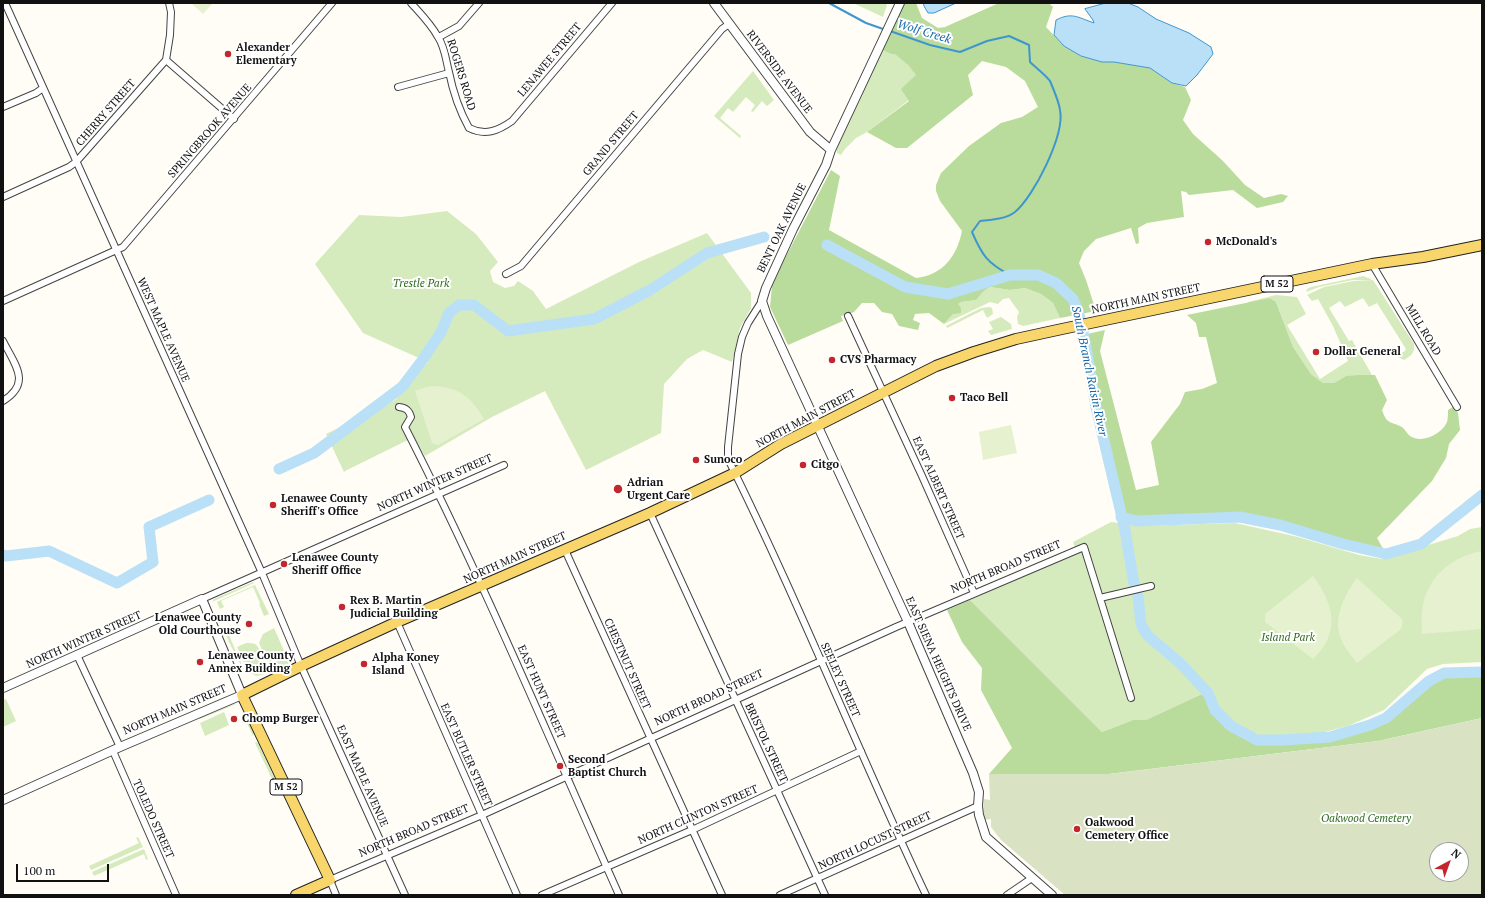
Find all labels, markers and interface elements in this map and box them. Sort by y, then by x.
water label: Wolf Creek [895,17,953,47]
street label: LENAWEE STREET [515,20,585,100]
street label: RIVERSIDE AVENUE [743,28,815,116]
street label: ROGERS ROAD [444,38,478,112]
place label: Alexander Elementary [236,41,297,67]
marker: Alexander Elementary [223,49,233,59]
street label: CHERRY STREET [73,77,139,149]
street label: SPRINGBROOK AVENUE [165,81,255,181]
street label: GRAND STREET [580,109,642,179]
street label: BENT OAK AVENUE [755,181,809,275]
place label: McDonald's [1216,235,1277,249]
marker: McDonald's [1203,237,1213,247]
street label: WEST MAPLE AVENUE [134,276,192,384]
road number: M 52 [1261,276,1293,292]
park label: Trestle Park [393,277,449,291]
street label: NORTH MAIN STREET [1090,281,1202,317]
street label: MILL ROAD [1402,302,1444,358]
water label: South Branch Raisin River [1068,304,1110,438]
place label: Dollar General [1324,345,1401,359]
marker: Dollar General [1311,347,1321,357]
place label: CVS Pharmacy [840,353,916,367]
marker: CVS Pharmacy [827,355,837,365]
street label: NORTH MAIN STREET [754,387,858,451]
place label: Taco Bell [960,391,1008,405]
marker: Taco Bell [947,393,957,403]
street label: EAST ALBERT STREET [909,434,967,542]
street label: NORTH WINTER STREET [375,452,495,514]
place label: Sunoco [704,453,742,467]
marker: Sunoco [691,455,701,465]
place label: Citgo [811,458,839,472]
marker: Citgo [798,460,808,470]
place label: Adrian Urgent Care [627,476,690,502]
marker: Adrian Urgent Care [612,483,624,495]
place label: Lenawee County Sheriff's Office [281,492,367,518]
marker: Lenawee County Sheriff's Office [268,500,278,510]
street label: NORTH MAIN STREET [462,529,568,587]
street label: NORTH BROAD STREET [949,538,1063,596]
place label: Lenawee County Sheriff Office [292,551,378,577]
marker: Lenawee County Sheriff Office [279,559,289,569]
place label: Rex B. Martin Judicial Building [350,594,438,620]
street label: EAST SIENA HEIGHTS DRIVE [902,595,974,733]
marker: Rex B. Martin Judicial Building [337,602,347,612]
street label: NORTH WINTER STREET [24,609,144,671]
place label: Lenawee County Old Courthouse [155,611,241,637]
street label: CHESTNUT STREET [601,616,653,712]
marker: Lenawee County Old Courthouse [244,619,254,629]
park label: Island Park [1261,631,1315,645]
street label: SEELEY STREET [818,641,862,719]
street label: EAST HUNT STREET [514,643,568,741]
place label: Lenawee County Annex Building [208,649,294,675]
place label: Alpha Koney Island [372,651,439,677]
marker: Lenawee County Annex Building [195,657,205,667]
marker: Alpha Koney Island [359,659,369,669]
street label: NORTH BROAD STREET [653,667,765,729]
street label: NORTH MAIN STREET [121,682,229,738]
street label: EAST BUTLER STREET [437,701,495,809]
street label: BRISTOL STREET [742,701,790,785]
place label: Chomp Burger [242,712,318,726]
marker: Chomp Burger [229,714,239,724]
street label: EAST MAPLE AVENUE [334,723,390,829]
place label: Second Baptist Church [568,753,646,779]
marker: Second Baptist Church [555,761,565,771]
street label: TOLEDO STREET [130,777,176,861]
road number: M 52 [270,779,302,795]
street label: NORTH CLINTON STREET [636,783,760,847]
street label: NORTH BROAD STREET [357,802,471,860]
street label: NORTH LOCUST STREET [816,809,934,873]
park label: Oakwood Cemetery [1321,812,1411,826]
place label: Oakwood Cemetery Office [1085,816,1169,842]
marker: Oakwood Cemetery Office [1072,824,1082,834]
north arrow [1429,842,1469,882]
text: N [1448,846,1464,862]
scale bar [18,856,111,882]
text: 100 m [23,863,55,878]

